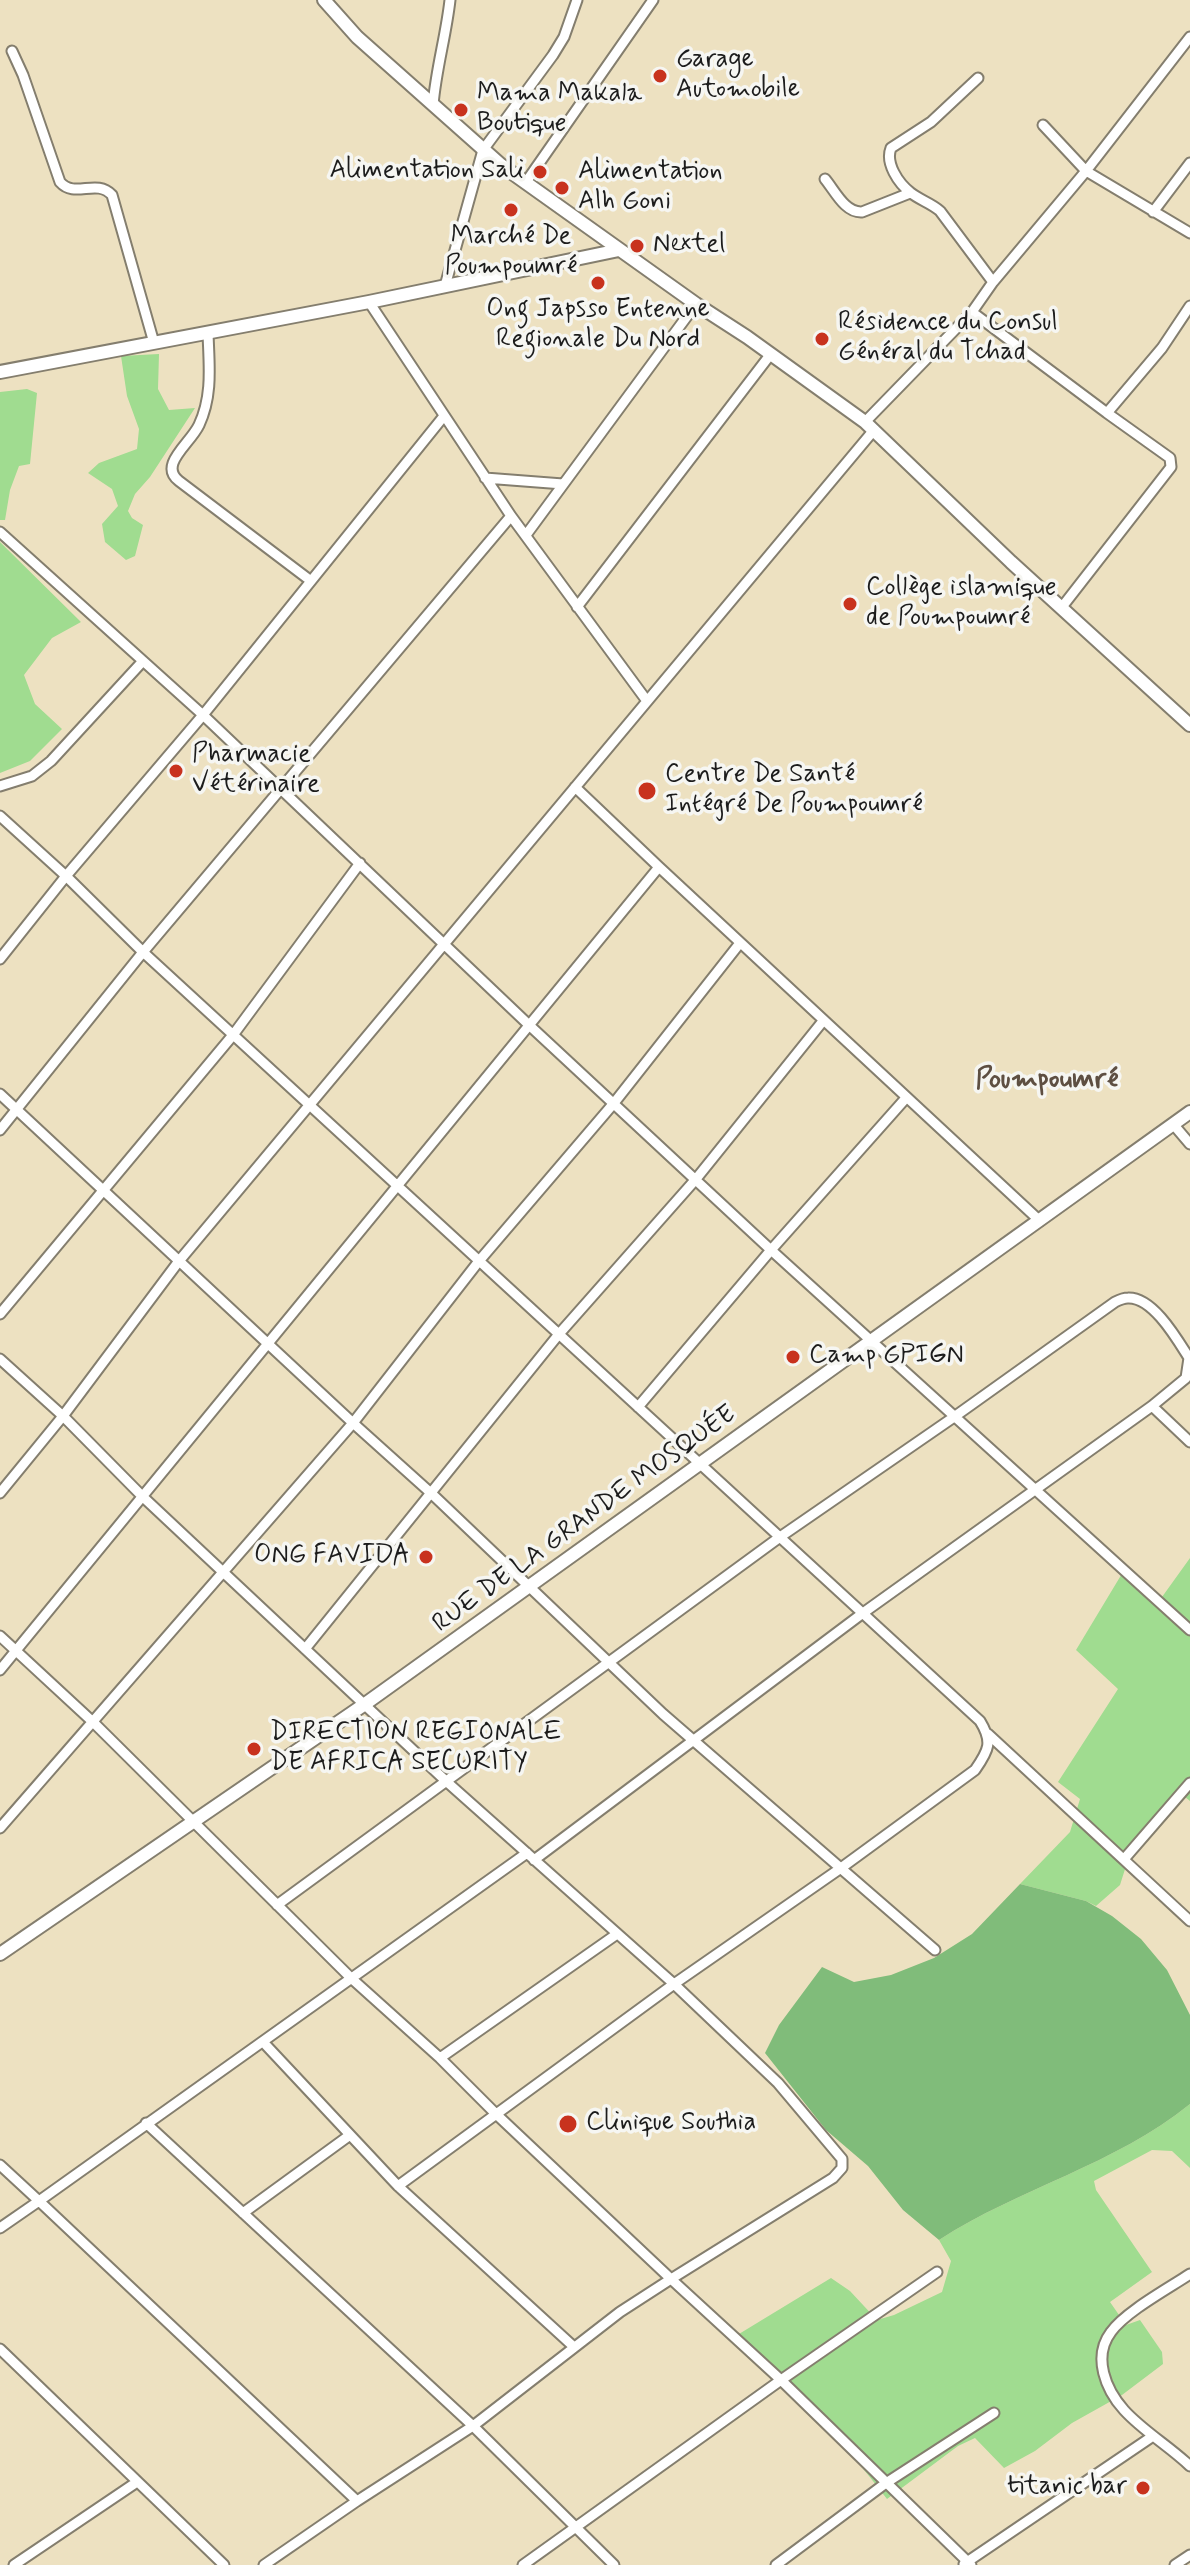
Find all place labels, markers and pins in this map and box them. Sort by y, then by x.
place label: Garage Automobile [676,45,800,106]
marker: Garage Automobile [651,67,669,85]
place label: Mama Makala Boutique [477,79,642,140]
marker: Mama Makala Boutique [452,101,470,119]
place label: Alimentation Sali [330,156,524,188]
place label: Alimentation Alh Goni [578,157,722,218]
marker: Alimentation Sali [531,163,549,181]
marker: Alimentation Alh Goni [553,179,571,197]
marker: Marché De Poumpoumré [502,201,520,219]
place label: Marché De Poumpoumré [445,222,577,284]
place label: Nextel [653,230,725,262]
marker: Nextel [628,237,646,255]
marker: Ong Japsso Entenne Regionale Du Nord [589,274,607,292]
place label: Ong Japsso Entenne Regionale Du Nord [486,295,710,356]
place label: Résidence du Consul Général du Tchad [838,308,1058,370]
marker: Résidence du Consul Général du Tchad [813,330,831,348]
place label: Collège islamique de Poumpoumré [866,573,1056,634]
marker: Collège islamique de Poumpoumré [841,595,859,613]
place label: Pharmacie Vétérinaire [192,740,320,802]
place label: Centre De Santé Intégré De Poumpoumré [665,760,923,822]
marker: Pharmacie Vétérinaire [167,762,185,780]
marker: Centre De Santé Intégré De Poumpoumré [636,780,658,802]
place label: Camp GPIGN [809,1341,964,1373]
marker: Camp GPIGN [784,1348,802,1366]
place label: ONG FAVIDA [254,1541,410,1573]
marker: ONG FAVIDA [417,1548,435,1566]
place label: DIRECTION REGIONALE DE AFRICA SECURITY [270,1718,562,1780]
marker: DIRECTION REGIONALE DE AFRICA SECURITY [245,1740,263,1758]
place label: Clinique Southia [586,2108,756,2140]
marker: Clinique Southia [557,2113,579,2135]
place label: titanic bar [1007,2472,1127,2504]
marker: titanic bar [1134,2479,1152,2497]

